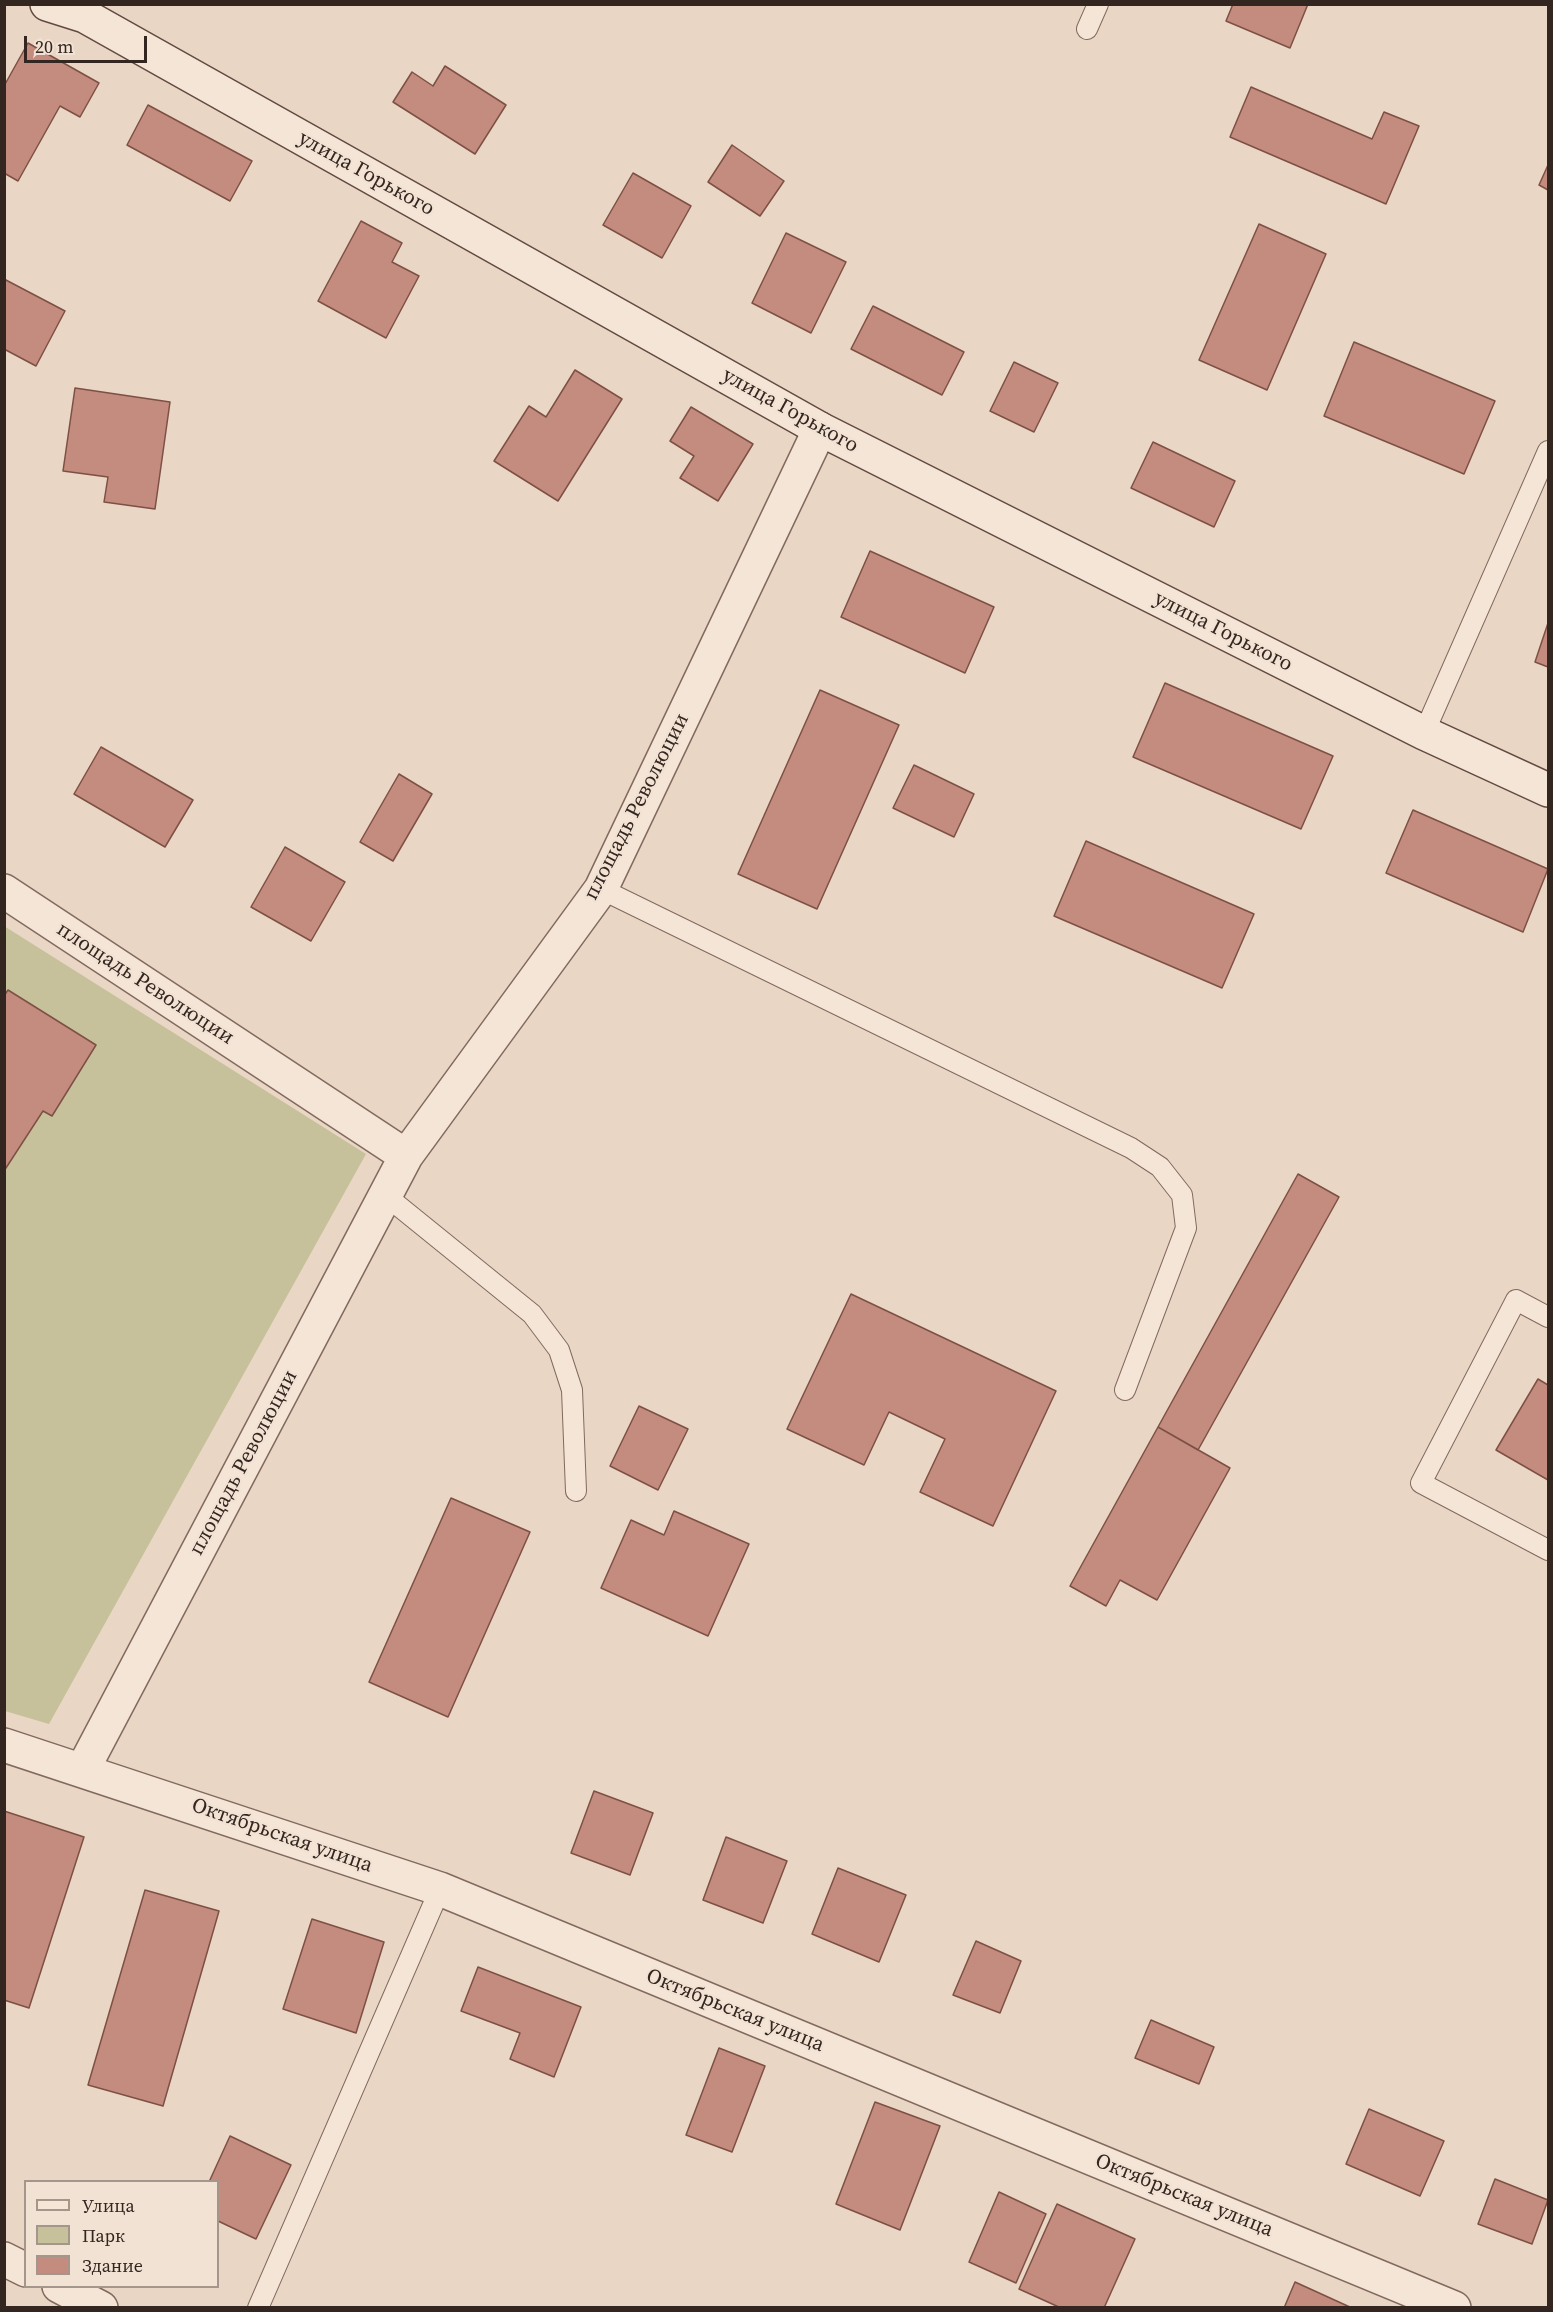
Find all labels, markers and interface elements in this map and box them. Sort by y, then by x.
scale bar [27,24,150,62]
text: 20 m [35,34,73,59]
street label: улица Горького [293,126,439,222]
street label: улица Горького [717,363,863,459]
street label: улица Горького [1150,586,1296,678]
street label: площадь Революции [579,709,695,905]
street label: площадь Революции [52,917,238,1051]
street label: площадь Революции [184,1366,304,1560]
street label: Октябрьская улица [188,1793,376,1879]
street label: Октябрьская улица [642,1964,828,2058]
street label: Октябрьская улица [1091,2149,1277,2243]
legend [24,2180,219,2288]
text: Улица [82,2193,135,2218]
text: Парк [82,2223,125,2248]
text: Здание [82,2253,143,2278]

